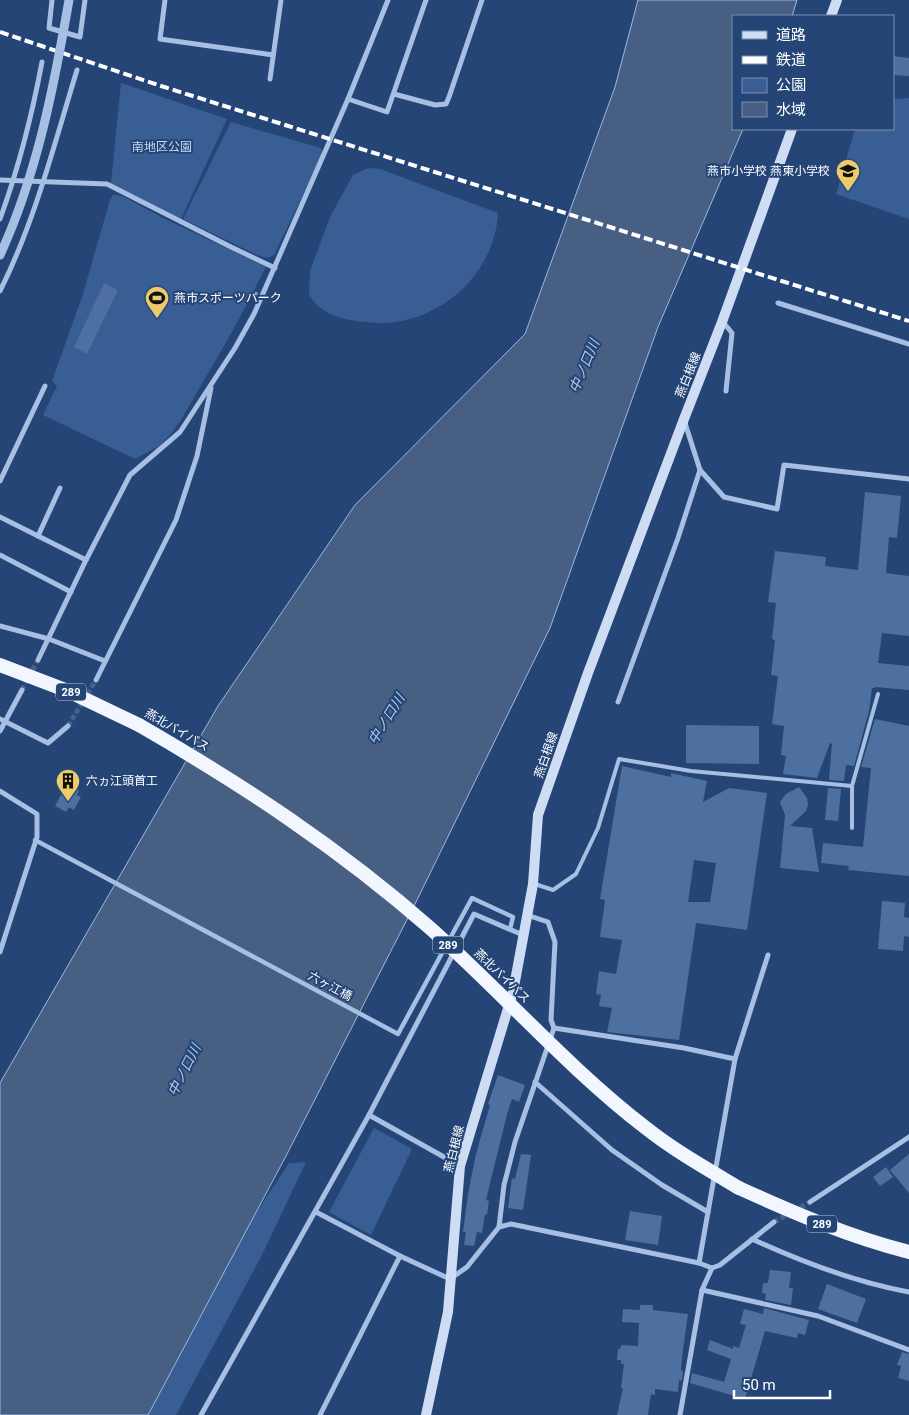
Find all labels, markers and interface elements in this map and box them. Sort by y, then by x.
legend [732,15,894,130]
text: 道路 [776,26,806,44]
text: 鉄道 [776,51,806,69]
text: 公園 [776,76,806,94]
text: 水域 [776,101,806,119]
park label: 南地区公園 [132,140,192,154]
school or university icon: 燕市小学校 燕東小学校 [835,158,861,192]
place label: 燕市小学校 燕東小学校 [707,164,830,178]
sports icon: 燕市スポーツパーク [144,285,170,319]
place label: 燕市スポーツパーク [174,291,282,305]
water label: 中ノ口川 [566,335,603,395]
street label: 燕白根線 [673,350,703,400]
road number: 289 [56,684,86,700]
water label: 中ノ口川 [364,689,409,747]
street label: 燕北バイパス [142,706,212,754]
street label: 燕白根線 [532,730,560,780]
building icon: 六ヵ江頭首工 [55,768,81,802]
place label: 六ヵ江頭首工 [86,774,158,788]
road number: 289 [433,936,463,954]
street label: 燕北バイパス [471,946,533,1006]
street label: 六ヶ江橋 [306,969,354,1003]
water label: 中ノ口川 [164,1040,205,1099]
street label: 燕白根線 [441,1124,467,1174]
road number: 289 [807,1216,837,1232]
scale bar [734,1368,830,1400]
text: 50 m [742,1376,776,1394]

